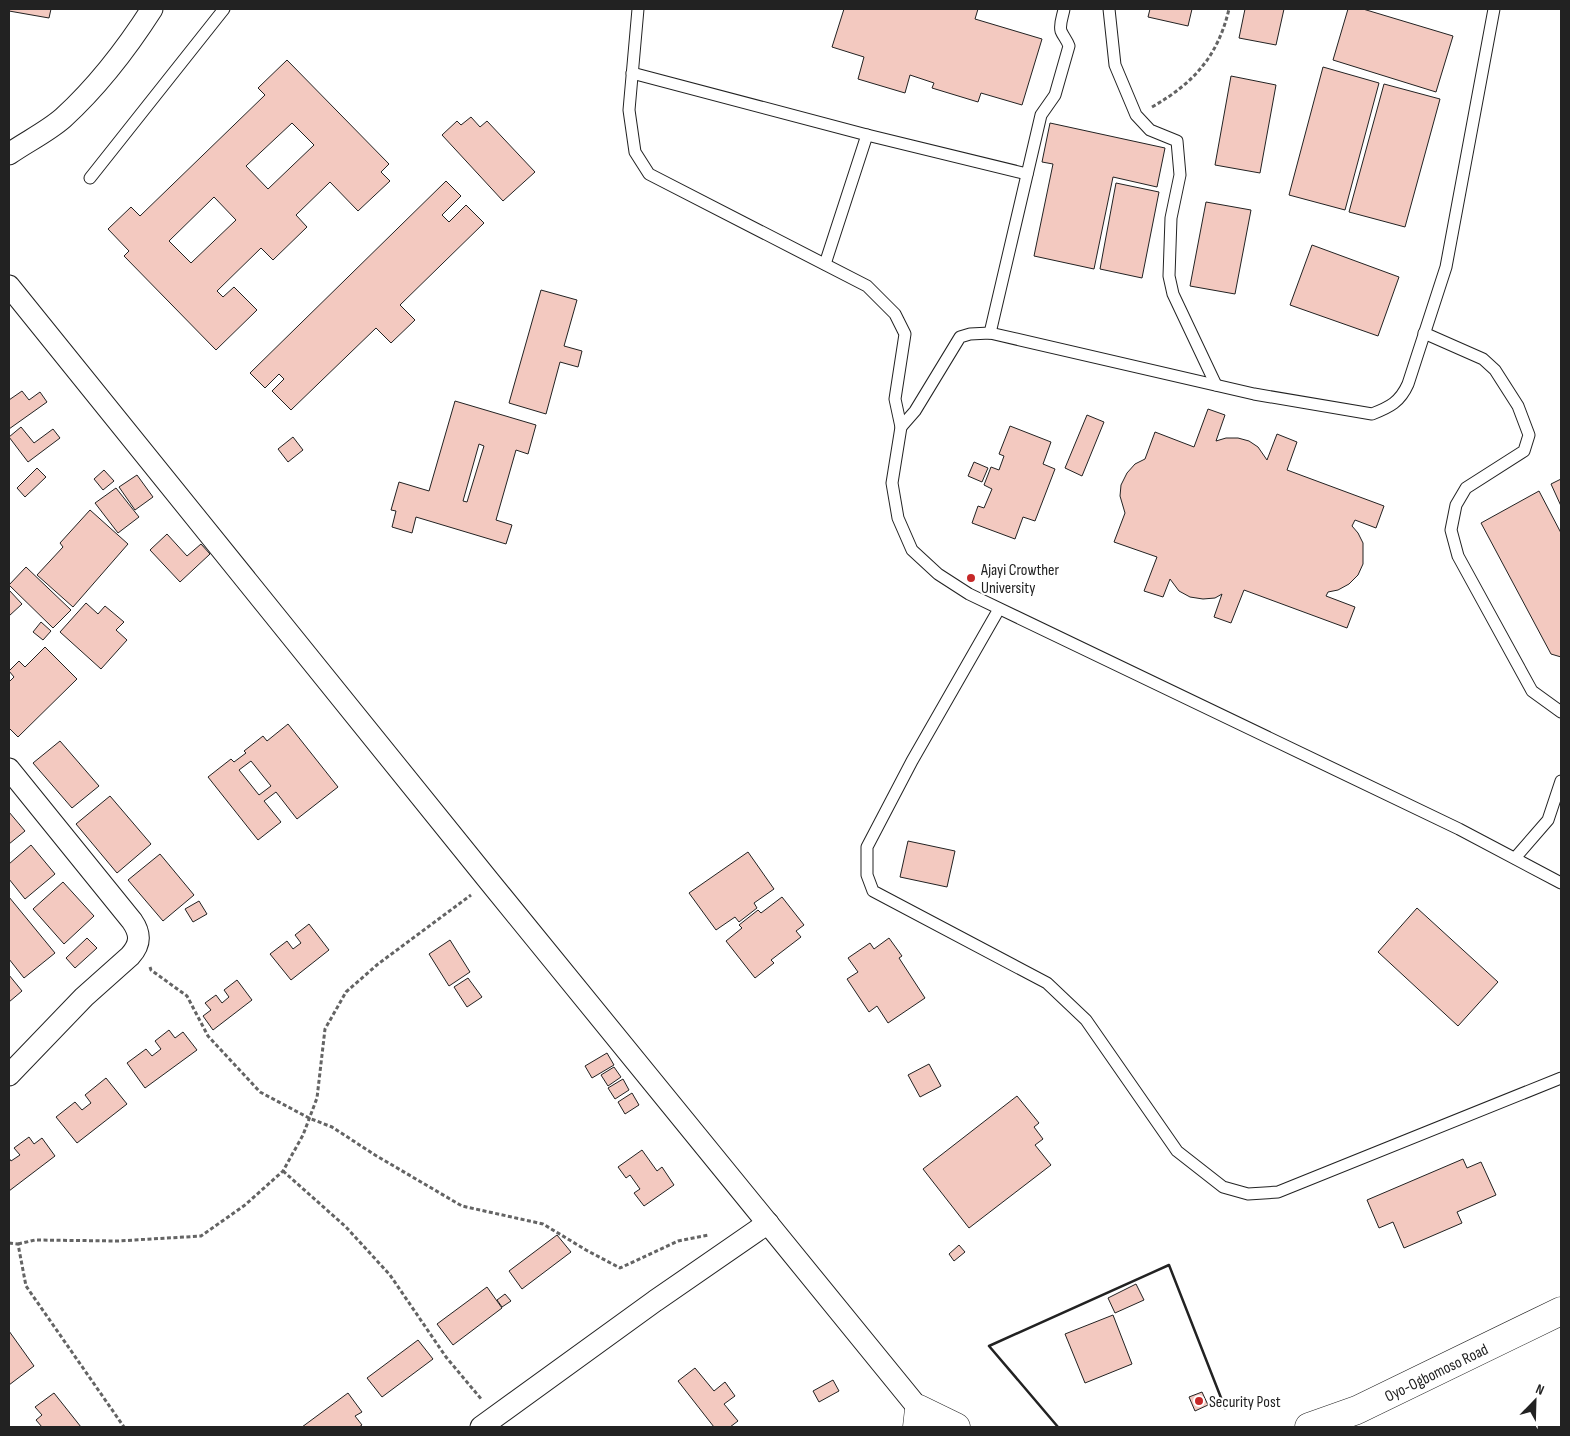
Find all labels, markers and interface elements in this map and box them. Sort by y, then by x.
place label: Ajayi Crowther University [980,561,1060,598]
marker: Ajayi Crowther University [965,572,977,584]
street label: Oyo-Ogbomoso Road [1382,1340,1491,1407]
north arrow [1510,1376,1560,1426]
text: N [1533,1380,1547,1399]
place label: Security Post [1209,1393,1281,1412]
marker: Security Post [1193,1395,1205,1407]

